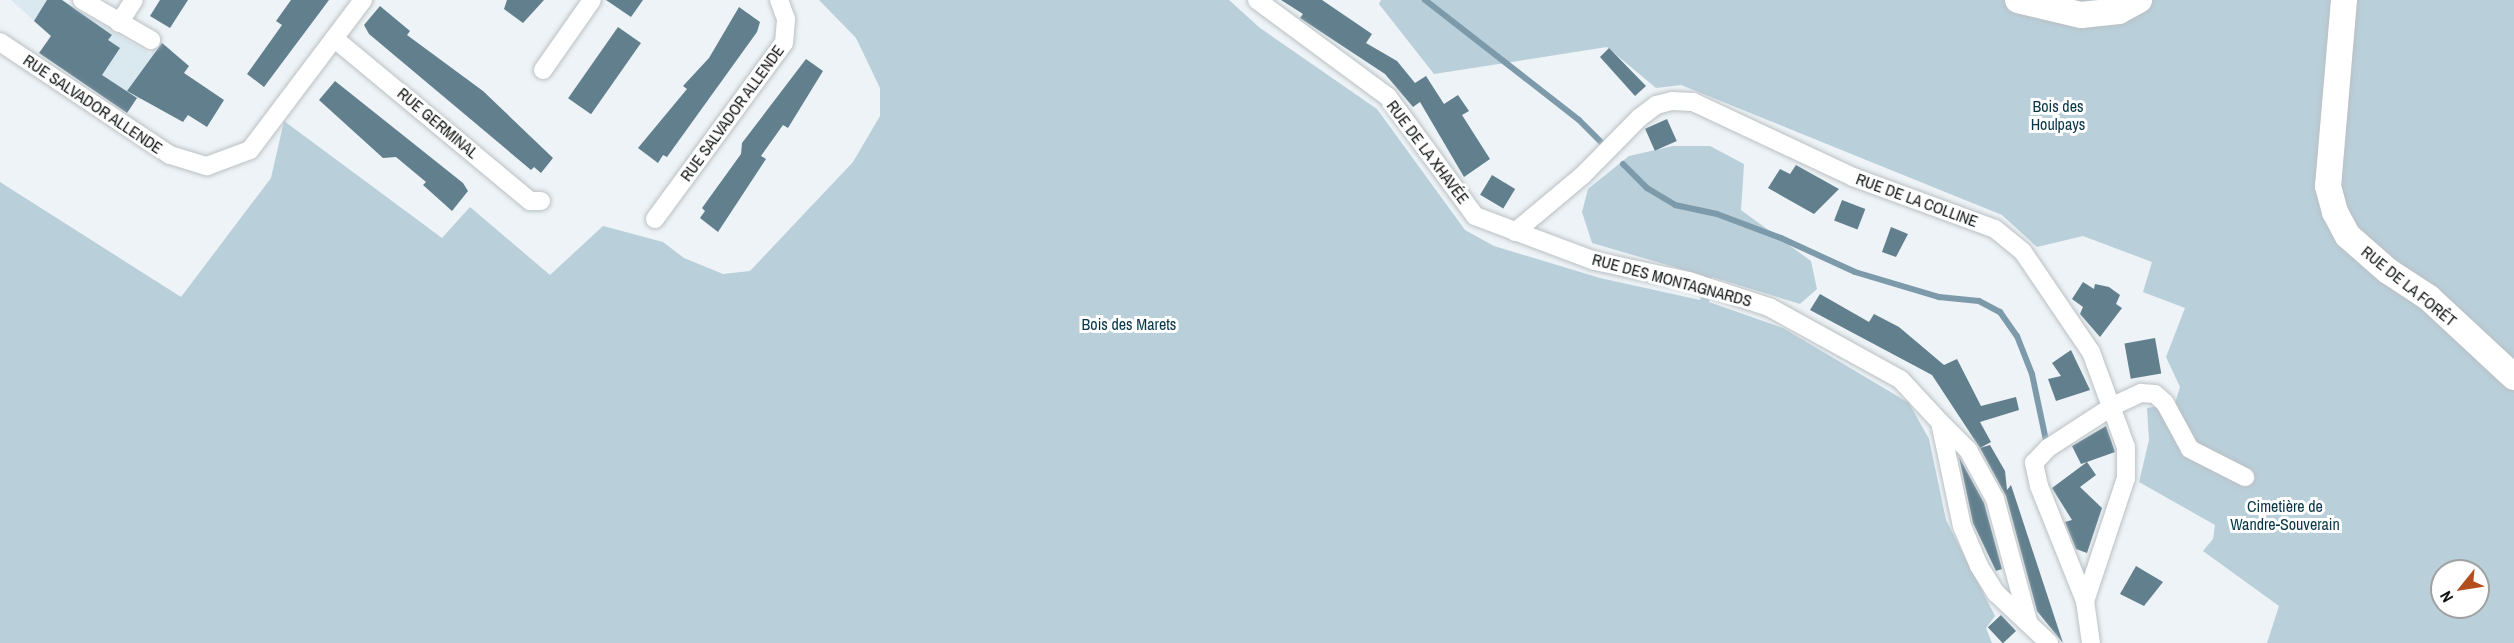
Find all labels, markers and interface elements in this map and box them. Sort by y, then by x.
street label: RUE SALVADOR ALLENDE [676,41,788,185]
street label: RUE SALVADOR ALLENDE [20,50,166,158]
street label: RUE GERMINAL [394,84,482,162]
street label: RUE DE LA XHAVÉE [1383,96,1473,208]
park label: Bois des Houlpays [2031,96,2085,134]
street label: RUE DE LA COLLINE [1853,169,1981,231]
street label: RUE DE LA FORÊT [2357,242,2461,330]
street label: RUE DES MONTAGNARDS [1590,249,1754,311]
park label: Bois des Marets [1082,314,1176,334]
park label: Cimetière de Wandre-Souverain [2230,496,2340,534]
north arrow [2430,559,2490,619]
text: N [2434,587,2458,607]

